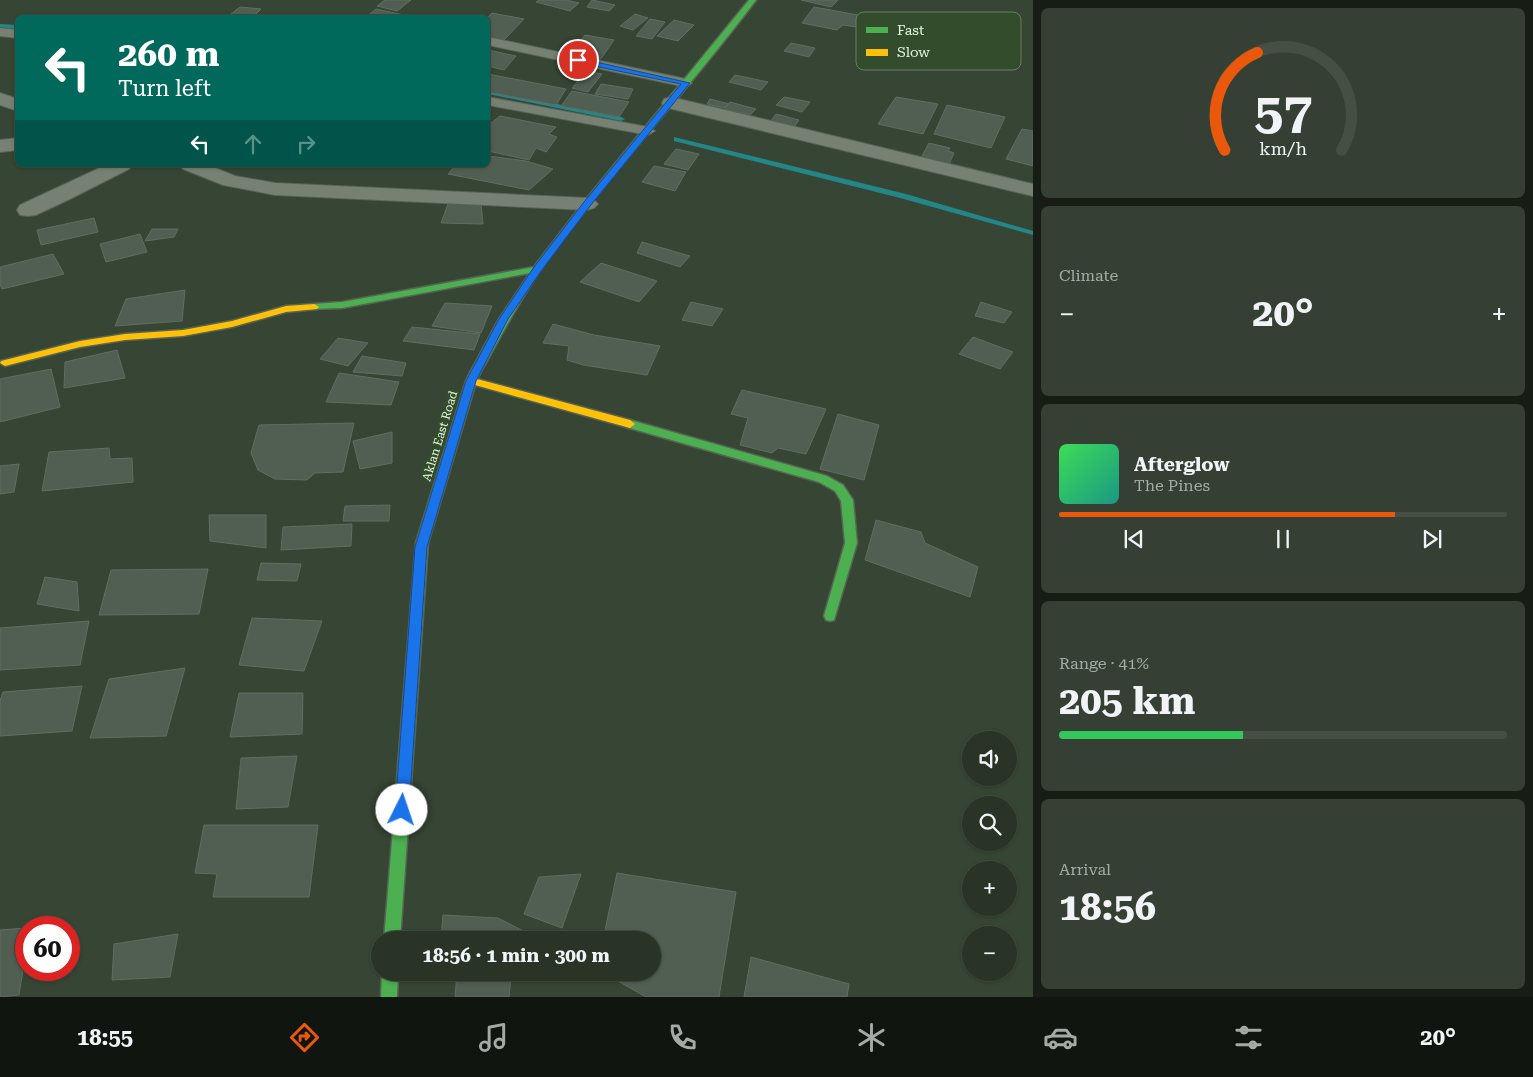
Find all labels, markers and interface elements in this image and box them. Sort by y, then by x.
legend [856,12,1021,70]
text: Fast [897,22,924,38]
text: 260 m [118,34,219,75]
icon: left [35,35,100,100]
pin [557,39,599,81]
text: Slow [897,44,930,60]
icon: arrive [564,46,592,74]
text: Turn left [118,76,211,101]
text: 57 [1254,81,1312,142]
icon: left [186,130,214,158]
icon: ahead [239,130,267,158]
icon: right [292,130,320,158]
text: km/h [1259,138,1307,159]
text: Climate [1059,266,1118,285]
text: 20° [1252,291,1314,335]
text: − [1059,298,1075,331]
text: + [1491,298,1507,331]
street label: Aklan East Road [420,389,460,483]
text: Afterglow [1134,453,1230,476]
text: The Pines [1134,476,1210,495]
icon: previous [1120,525,1148,553]
icon: pause [1269,525,1297,553]
icon: next [1418,525,1446,553]
text: Range · 41% [1059,654,1149,673]
text: 205 km [1059,679,1195,723]
map controls [962,731,1017,981]
button: sound [962,731,1017,786]
position arrow [375,783,427,835]
button: search [962,796,1017,851]
text: Arrival [1059,860,1111,879]
button: + [962,861,1017,916]
text: 18:56 [1059,885,1156,929]
speed limit sign: 60 [15,916,80,981]
button: − [962,926,1017,981]
text: 18:56 · 1 min · 300 m [422,944,610,967]
icon: directions [287,1020,322,1055]
icon: music [476,1020,511,1055]
icon: phone [665,1020,700,1055]
icon: climate [854,1020,889,1055]
icon: car [1043,1020,1078,1055]
icon: filters [1231,1020,1266,1055]
text: 18:55 [77,1025,133,1050]
text: 20° [1420,1025,1456,1050]

